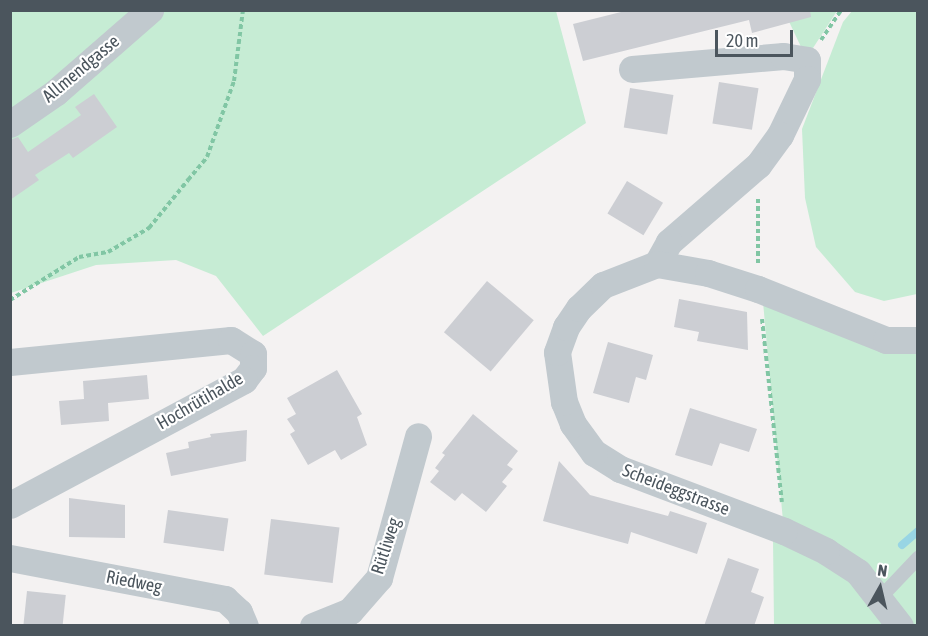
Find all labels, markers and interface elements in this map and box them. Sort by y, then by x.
scale bar [718,18,796,56]
text: 20 m [726,30,758,51]
street label: Allmendgasse [38,31,124,107]
street label: Hochrütihalde [153,368,247,434]
street label: Scheideggstrasse [619,460,733,520]
street label: Rütliweg [367,515,405,577]
north arrow [850,558,910,618]
text: N [877,561,888,580]
street label: Riedweg [104,566,164,598]

